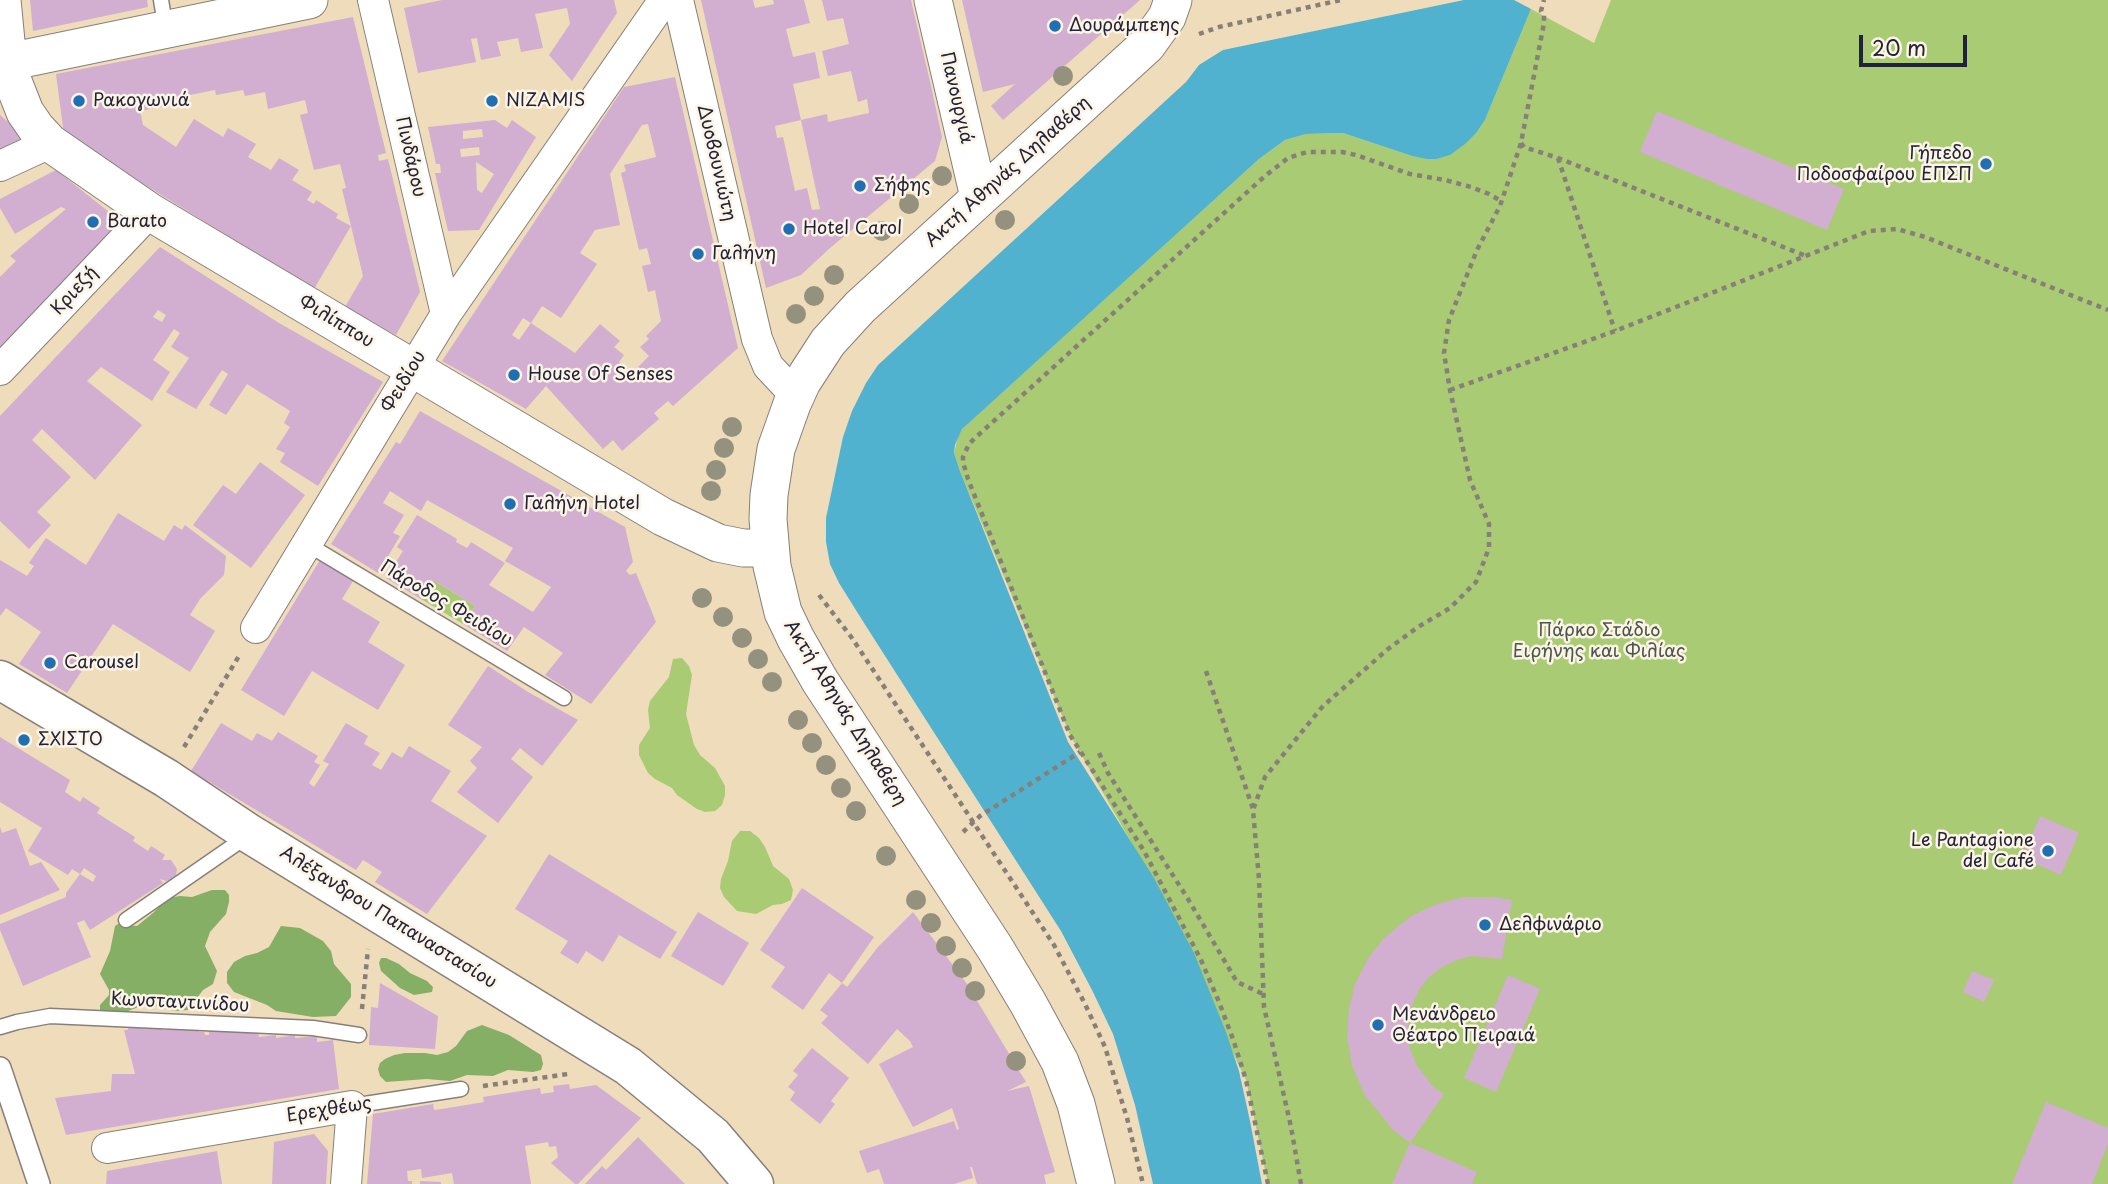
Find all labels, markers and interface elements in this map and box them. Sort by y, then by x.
place label: Δουράμπεης [1069,15,1180,37]
marker: Δουράμπεης [1047,18,1063,34]
scale bar [1863,21,1972,65]
text: 20 m [1872,31,1926,63]
street label: Πανουργιά [935,50,977,146]
place label: Ρακογωνιά [93,90,189,112]
place label: NIZAMIS [506,90,585,112]
street label: Ακτή Αθηνάς Δηλαβέρη [921,92,1095,252]
marker: Ρακογωνιά [71,93,87,109]
marker: NIZAMIS [484,93,500,109]
street label: Δυοβουνιώτη [692,103,740,223]
street label: Πινδάρου [390,115,430,199]
place label: Γήπεδο Ποδοσφαίρου ΕΠΣΠ [1797,143,1972,186]
marker: Γήπεδο Ποδοσφαίρου ΕΠΣΠ [1978,156,1994,172]
place label: Σήφης [874,175,931,197]
marker: Σήφης [852,178,868,194]
place label: Barato [107,211,167,233]
marker: Barato [85,214,101,230]
place label: Hotel Carol [803,218,902,240]
marker: Hotel Carol [781,221,797,237]
place label: Γαλήνη [712,243,776,265]
marker: Γαλήνη [690,246,706,262]
street label: Κριεζή [47,262,103,320]
street label: Φιλίππου [295,291,377,353]
street label: Φειδίου [377,347,431,417]
place label: House Of Senses [528,364,673,386]
marker: House Of Senses [506,367,522,383]
place label: Γαλήνη Hotel [524,493,640,515]
marker: Γαλήνη Hotel [502,496,518,512]
street label: Πάροδος Φειδίου [376,556,516,652]
street label: Ακτή Αθηνάς Δηλαβέρη [779,616,911,810]
park label: Πάρκο Στάδιο Ειρήνης και Φιλίας [1513,620,1685,662]
place label: Carousel [64,652,139,674]
marker: Carousel [42,655,58,671]
place label: ΣΧΙΣΤΟ [38,729,103,751]
marker: ΣΧΙΣΤΟ [16,732,32,748]
place label: Le Pantagione del Café [1911,830,2034,872]
street label: Αλέξανδρου Παπαναστασίου [276,842,500,994]
marker: Le Pantagione del Café [2040,843,2056,859]
place label: Δελφινάριο [1499,914,1602,936]
marker: Δελφινάριο [1477,917,1493,933]
street label: Κωνσταντινίδου [110,989,250,1017]
place label: Μενάνδρειο Θέατρο Πειραιά [1392,1004,1536,1046]
marker: Μενάνδρειο Θέατρο Πειραιά [1370,1017,1386,1033]
street label: Ερεχθέως [285,1093,373,1127]

